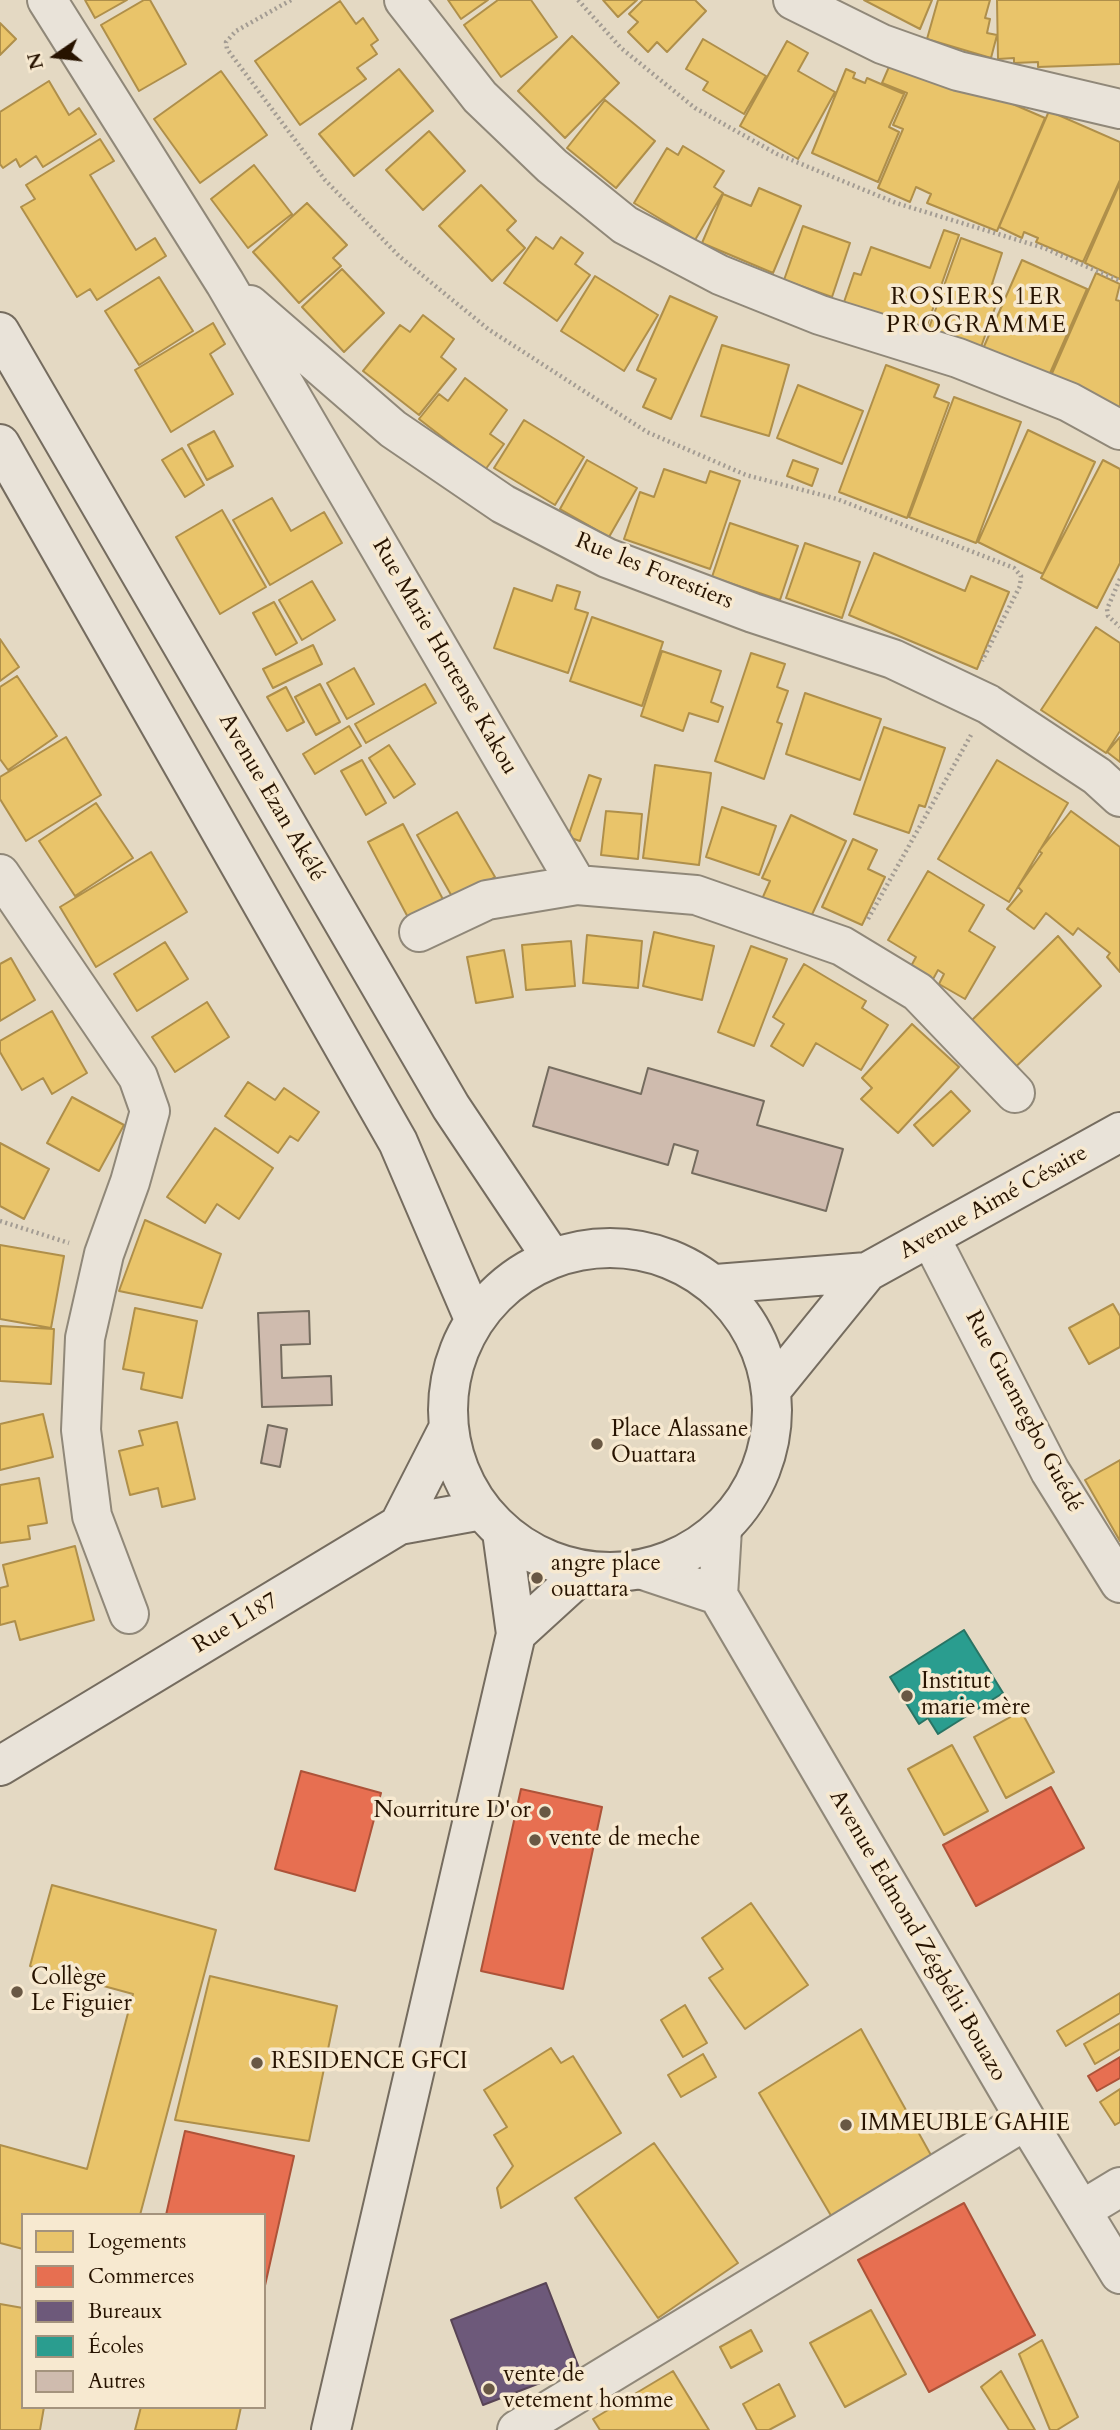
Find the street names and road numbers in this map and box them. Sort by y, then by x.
street label: Rue les Forestiers [571,528,737,616]
street label: Rue Marie Hortense Kakou [365,534,523,780]
street label: Avenue Ezan Akélé [212,709,330,887]
street label: Avenue Aimé Césaire [895,1140,1093,1266]
street label: Rue Guemegbo Guédé [958,1307,1088,1517]
street label: Rue L187 [188,1588,284,1660]
street label: Avenue Edmond Zégbéhi Bouazo [822,1785,1012,2087]

